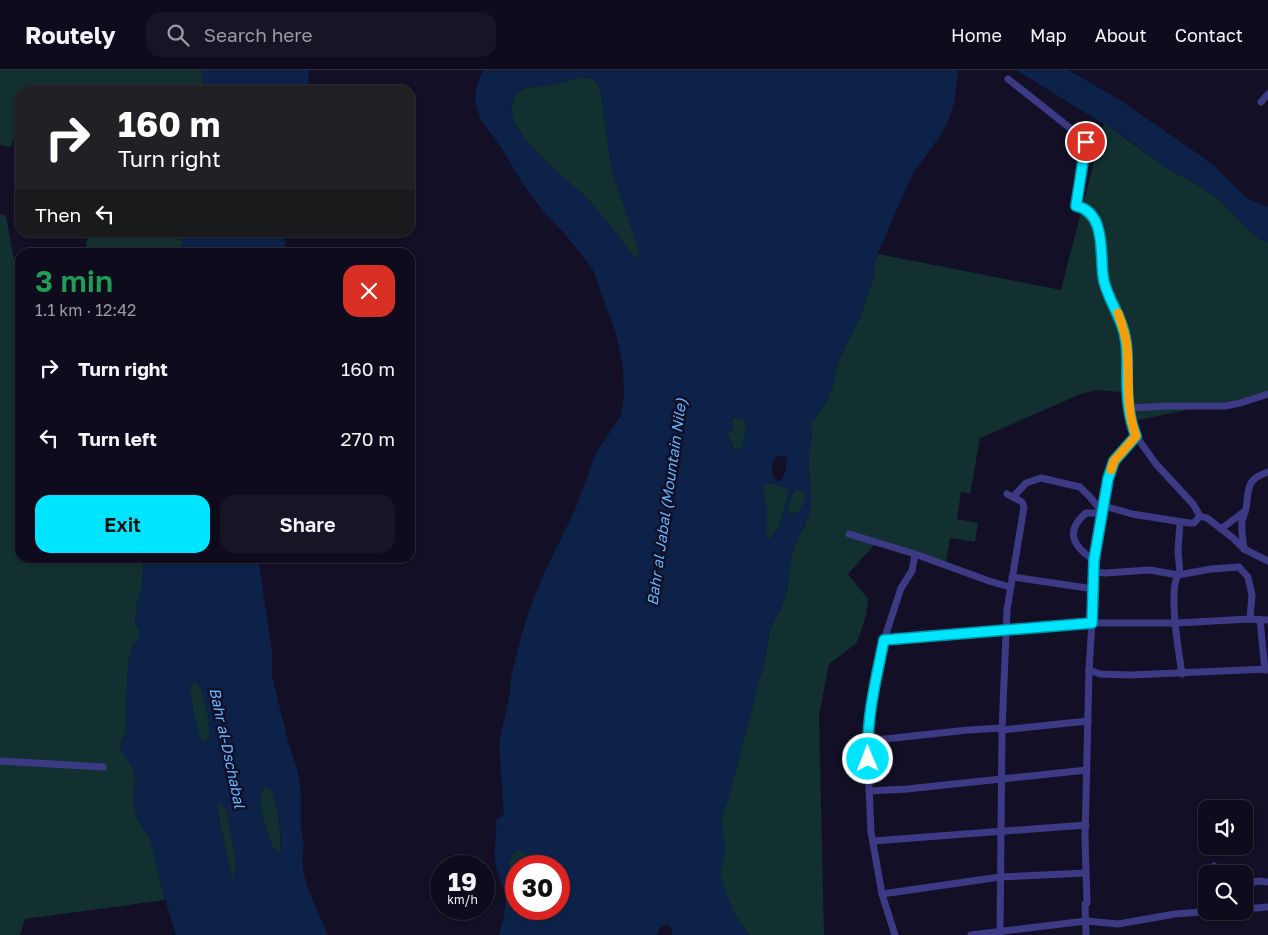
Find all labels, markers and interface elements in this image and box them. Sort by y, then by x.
search box [146,12,496,57]
text: Routely [25,20,116,49]
icon: search [164,21,192,49]
text: Search here [204,23,313,46]
text: Home [951,24,1002,46]
text: Map [1030,24,1067,46]
text: About [1095,24,1147,46]
text: Contact [1175,24,1243,46]
text: 160 m [118,103,220,145]
icon: right [35,105,100,170]
pin [1065,121,1107,163]
icon: arrive [1072,128,1100,156]
text: Turn right [118,145,221,172]
icon: left [91,200,119,228]
text: Then [35,203,81,226]
text: 3 min [35,263,113,299]
button: close [343,265,395,317]
text: 1.1 km · 12:42 [35,300,136,320]
icon: right [35,354,63,382]
text: Turn right [78,357,168,380]
text: 160 m [341,357,395,380]
water label: Bahr al Jabal (Mountain Nile) [643,397,690,607]
icon: left [35,424,63,452]
text: Turn left [78,427,157,450]
text: 270 m [341,427,395,450]
button: Exit [35,495,210,553]
button: Share [220,495,395,553]
water label: Bahr al-Dschabal [206,686,250,811]
position arrow [841,732,893,784]
map controls [1198,800,1253,920]
button: sound [1198,800,1253,855]
speed limit sign: 30 [505,855,570,920]
button: search [1198,865,1253,920]
text: 19 [448,866,477,897]
text: km/h [447,892,478,907]

